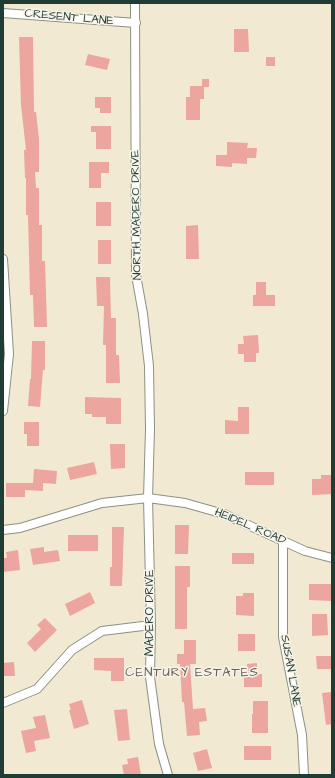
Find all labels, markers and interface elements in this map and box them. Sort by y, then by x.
street label: CRESENT LANE [24,7,114,29]
street label: NORTH MADERO DRIVE [129,150,145,280]
street label: HEIDEL ROAD [212,505,288,549]
street label: MADERO DRIVE [143,570,157,656]
street label: SUSAN LANE [277,634,303,708]
district label: CENTURY ESTATES [125,665,259,681]

